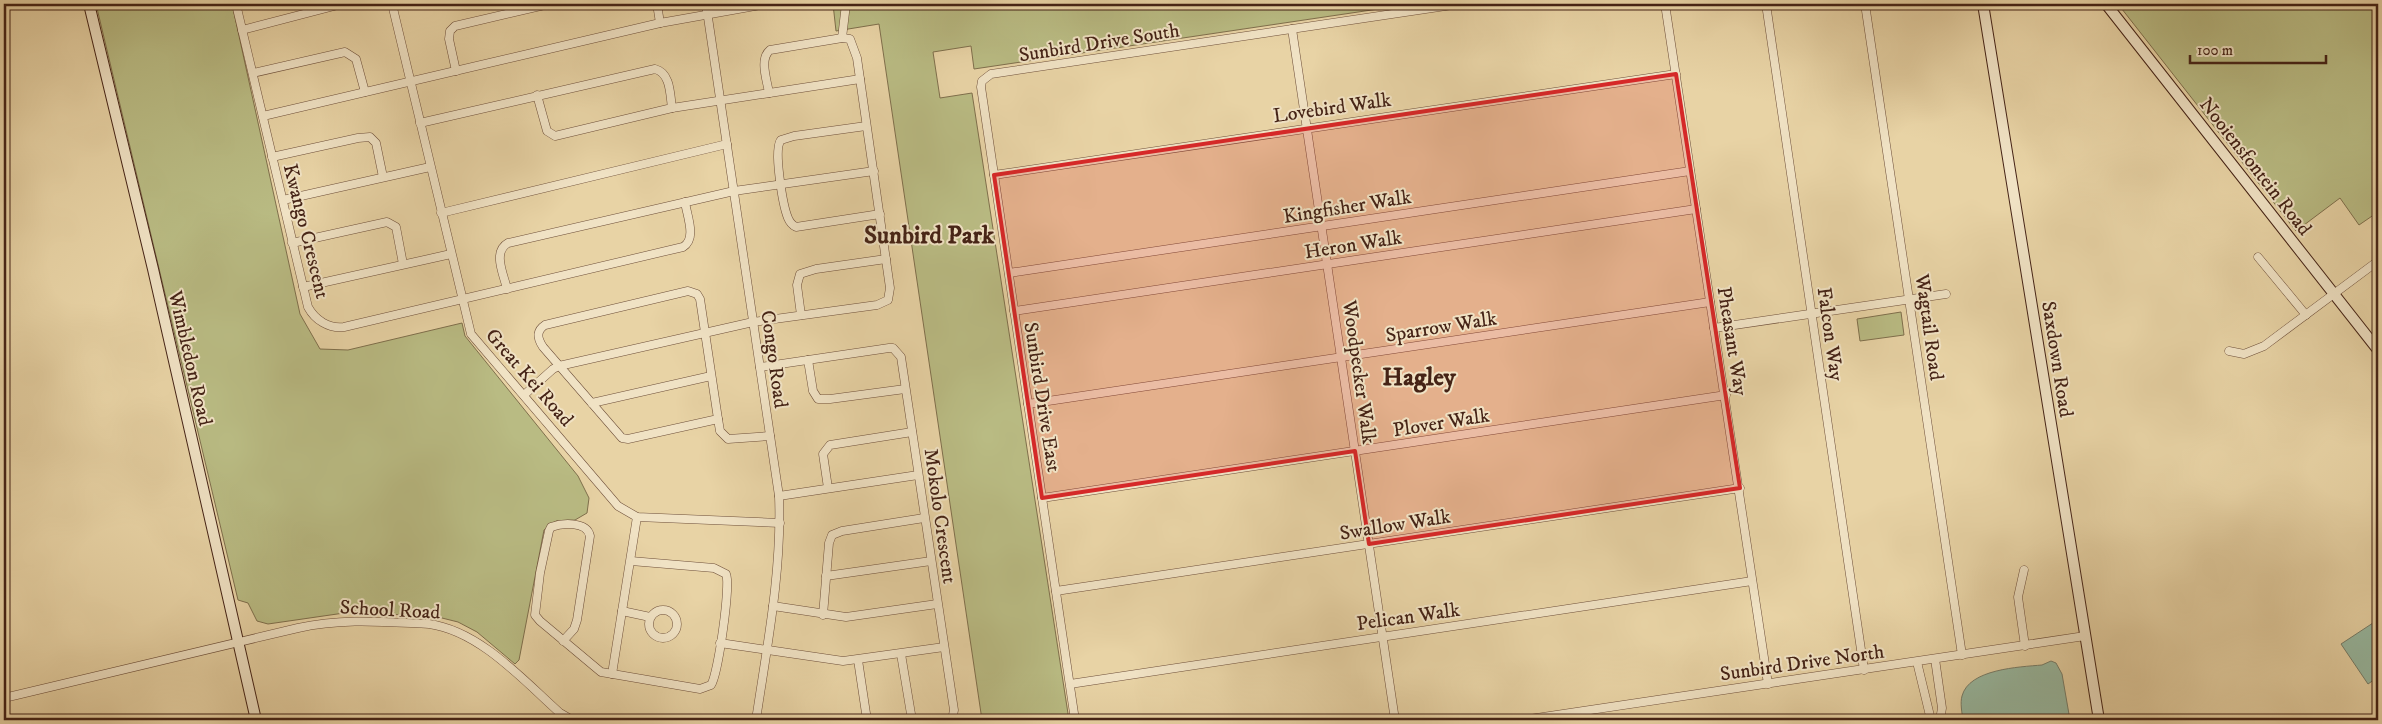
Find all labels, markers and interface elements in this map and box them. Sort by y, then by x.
street label: Sunbird Drive South [1017,18,1182,69]
scale bar [2190,32,2326,64]
text: 100 m [2197,41,2233,60]
street label: Lovebird Walk [1272,88,1393,129]
street label: Nooiensfontein Road [2193,93,2317,241]
street label: Kwango Crescent [277,161,334,301]
street label: Kingfisher Walk [1281,185,1413,230]
district label: Sunbird Park [864,220,995,251]
street label: Heron Walk [1303,225,1404,266]
street label: Wagtail Road [1909,271,1948,382]
street label: Pheasant Way [1711,285,1753,398]
street label: Falcon Way [1811,286,1849,383]
street label: Wimbledon Road [162,287,217,428]
street label: Woodpecker Walk [1336,298,1381,446]
street label: Saxdown Road [2035,299,2078,419]
street label: Sparrow Walk [1384,306,1499,349]
street label: Congo Road [754,309,793,410]
street label: Sunbird Drive East [1017,321,1066,474]
street label: Great Kei Road [479,324,578,432]
district label: Hagley [1382,362,1457,393]
street label: Plover Walk [1391,403,1491,443]
street label: Mokolo Crescent [918,447,961,585]
street label: Swallow Walk [1338,504,1453,547]
street label: School Road [339,595,441,626]
street label: Pelican Walk [1355,598,1462,637]
street label: Sunbird Drive North [1718,640,1886,687]

